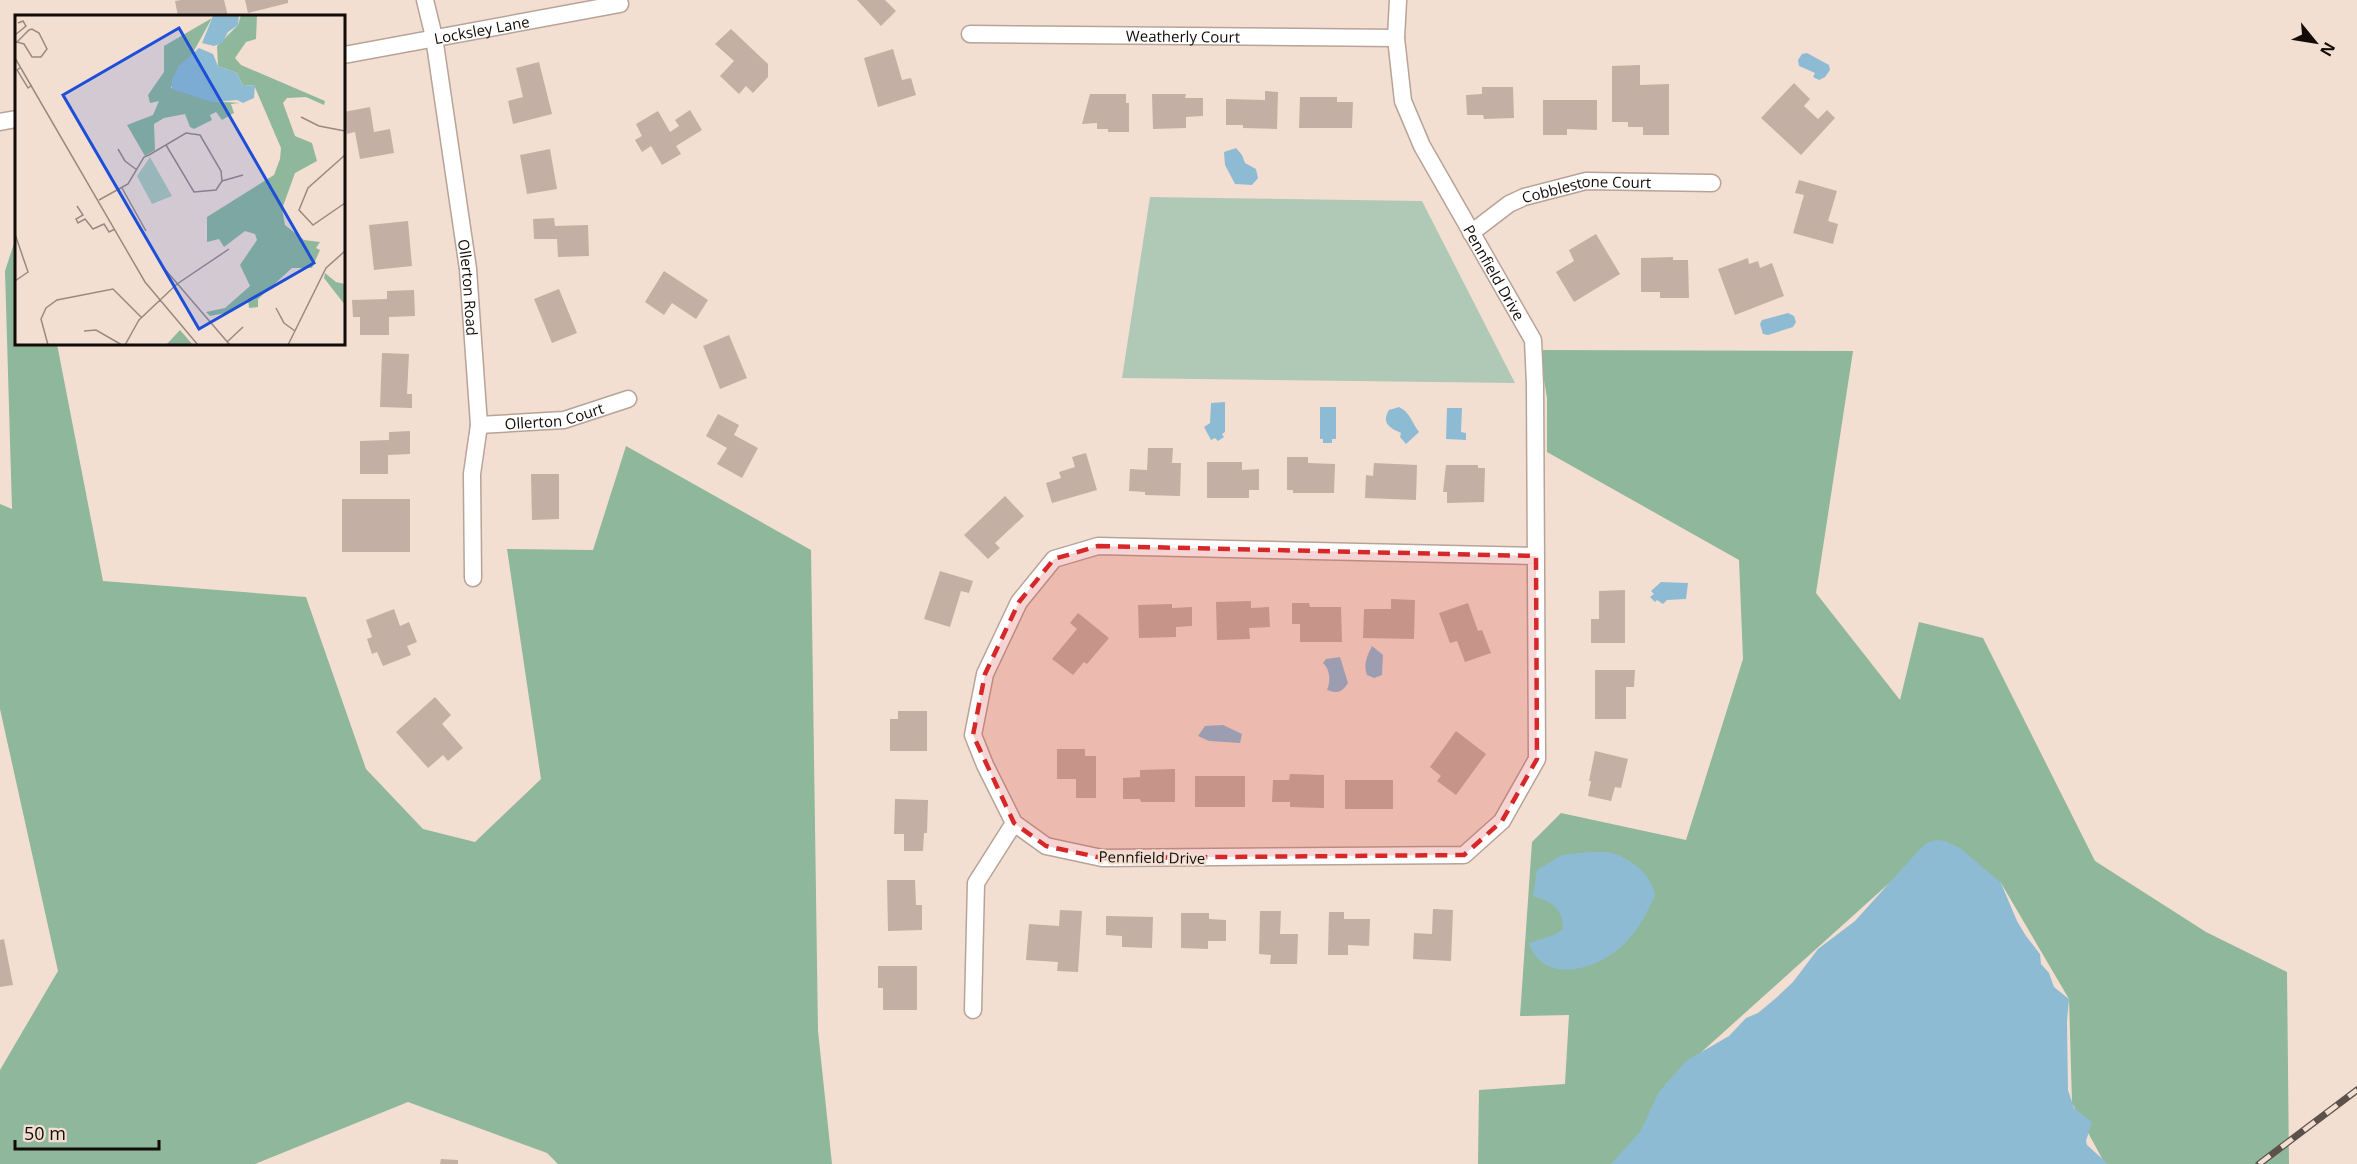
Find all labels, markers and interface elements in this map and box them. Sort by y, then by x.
street label: Locksley Lane [432,11,531,48]
north arrow [2285,12,2345,72]
inset map [15,15,345,345]
street label: Weatherly Court [1126,25,1240,47]
text: N [2315,38,2341,61]
street label: Cobblestone Court [1520,171,1651,207]
street label: Pennfield Drive [1459,221,1530,324]
street label: Ollerton Road [454,238,483,337]
street label: Ollerton Court [504,398,606,433]
street label: Pennfield Drive [1098,846,1206,868]
scale bar [15,1113,159,1151]
text: 50 m [24,1121,66,1145]

